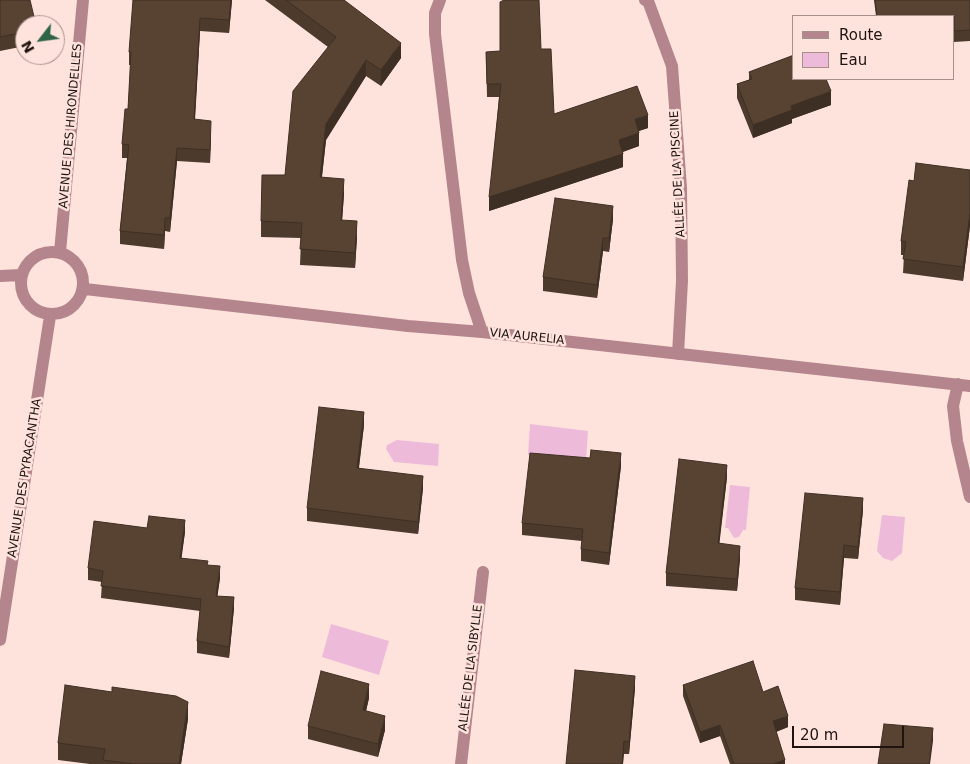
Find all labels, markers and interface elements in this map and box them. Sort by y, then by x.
north arrow [15,15,65,65]
legend [792,15,955,80]
text: Route [839,26,883,44]
text: N [18,38,38,56]
street label: AVENUE DES HIRONDELLES [57,43,85,209]
text: Eau [839,51,867,69]
street label: ALLÉE DE LA PISCINE [667,110,689,238]
street label: VIA AURELIA [489,326,565,348]
street label: AVENUE DES PYRACANTHA [5,397,45,559]
street label: ALLÉE DE LA SIBYLLE [456,604,486,732]
scale bar [795,716,908,748]
text: 20 m [800,726,838,744]

